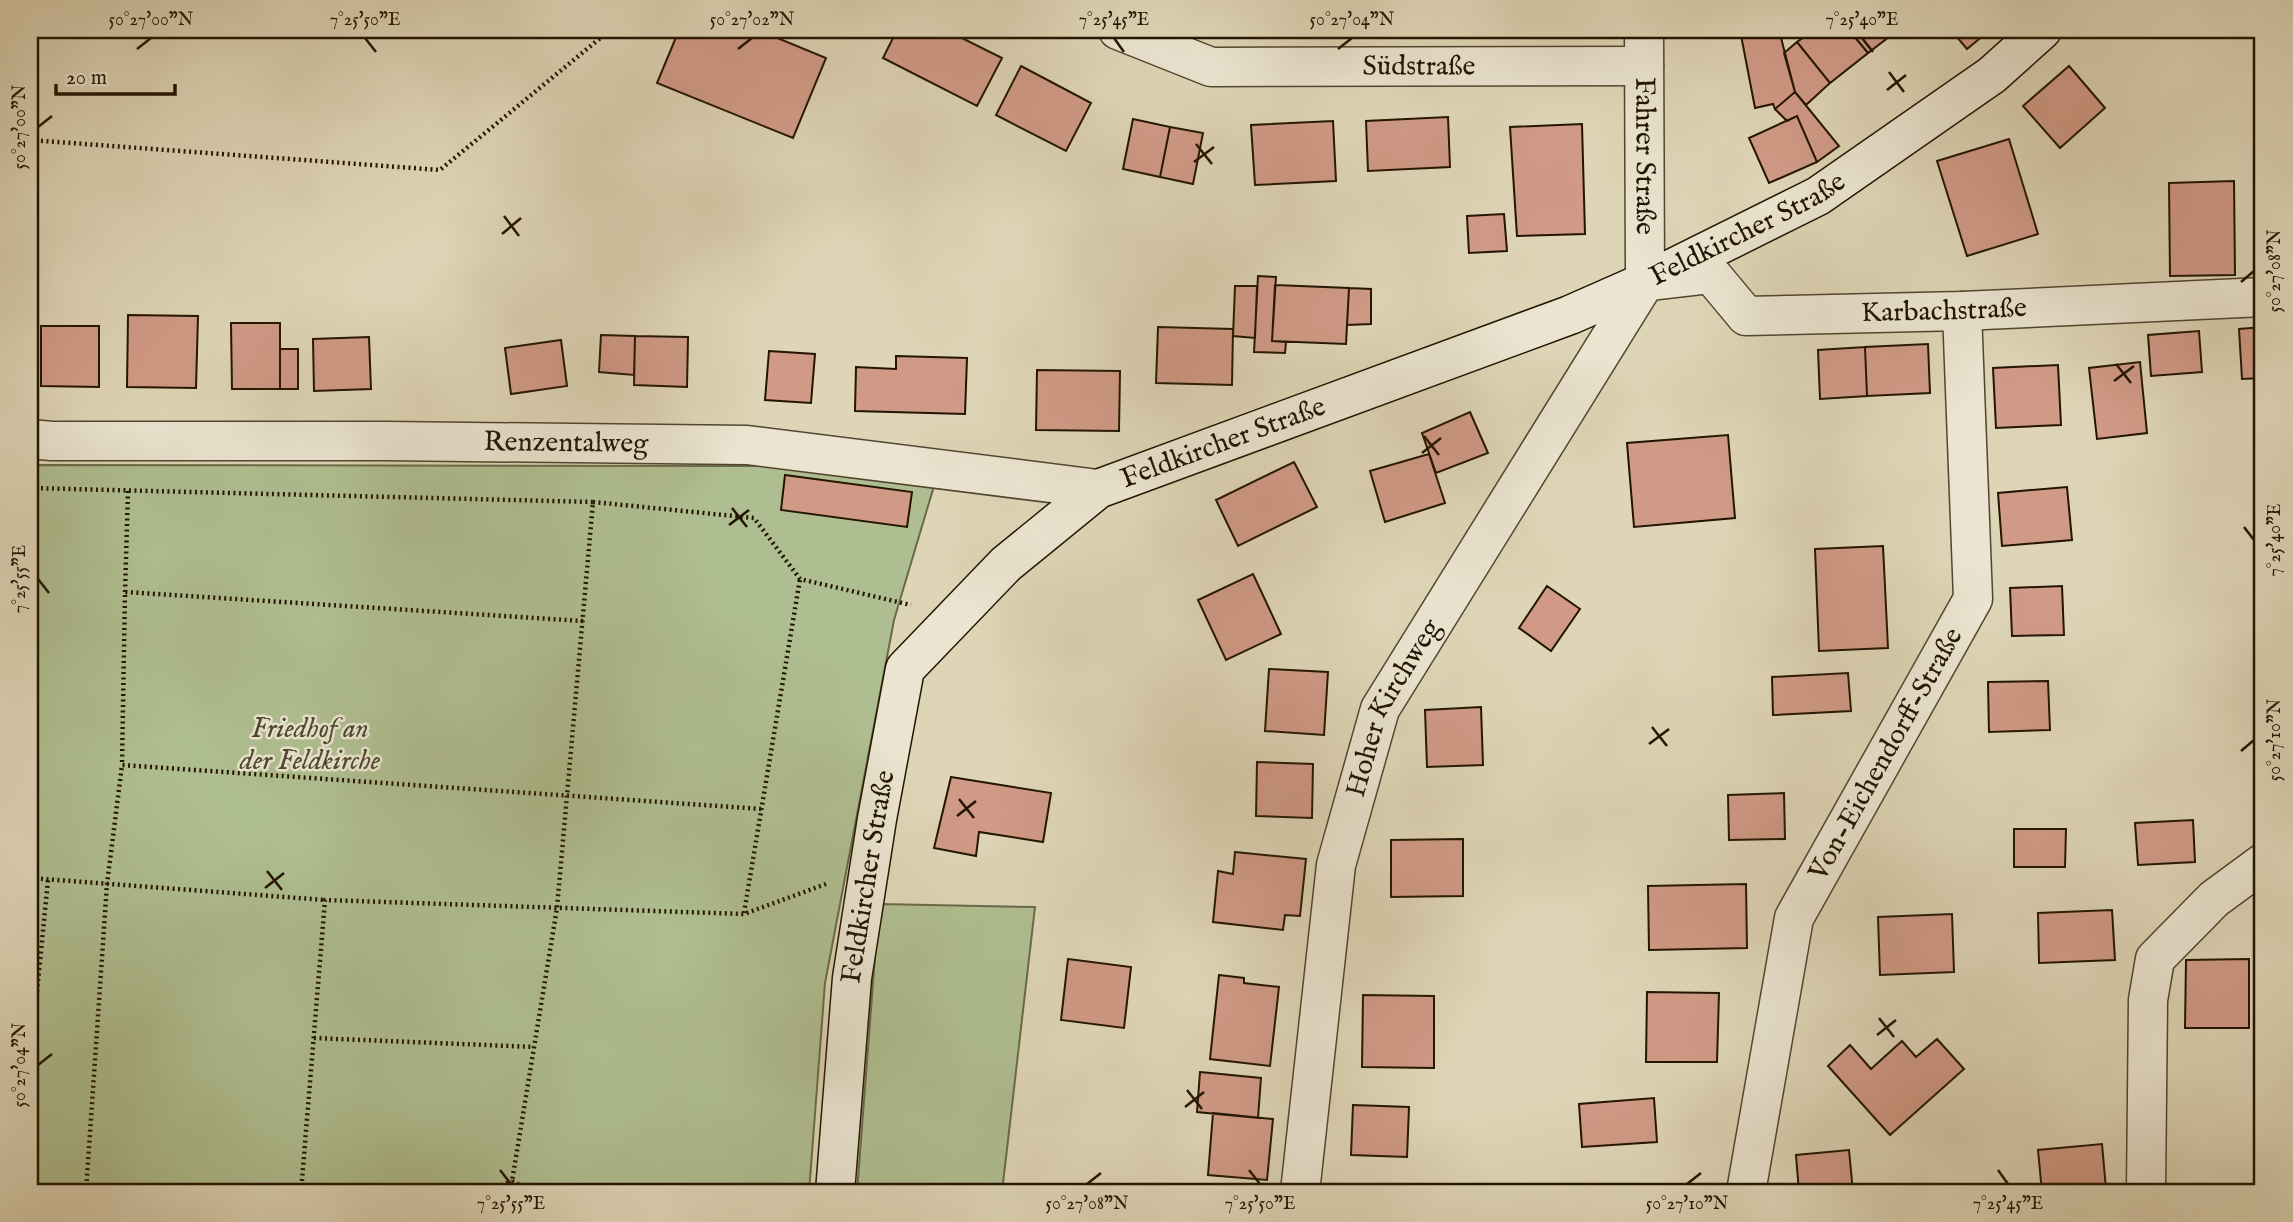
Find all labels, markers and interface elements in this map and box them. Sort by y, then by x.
text: 50°27'00"N [109,9,194,32]
text: 7°25'50"E [330,9,400,32]
text: 50°27'02"N [710,9,795,32]
text: 7°25'45"E [1079,9,1149,32]
text: 50°27'04"N [1310,9,1395,32]
text: 7°25'40"E [1825,9,1899,32]
street label: Südstraße [1362,49,1476,84]
scale bar [56,52,175,96]
text: 20 m [66,65,107,92]
street label: Fahrer Straße [1627,77,1662,235]
text: 50°27'00"N [9,84,32,169]
street label: Feldkircher Straße [1644,164,1853,294]
text: 50°27'08"N [2264,229,2287,313]
street label: Karbachstraße [1861,291,2028,331]
street label: Feldkircher Straße [1116,389,1330,497]
street label: Renzentalweg [483,425,649,461]
text: 7°25'40"E [2264,503,2287,577]
text: 7°25'55"E [9,545,32,613]
street label: Hoher Kirchweg [1338,612,1449,801]
street label: Von-Eichendorff-Straße [1800,621,1971,888]
text: 50°27'10"N [2264,698,2287,781]
park label: Friedhof an der Feldkirche [239,712,381,779]
street label: Feldkircher Straße [834,767,903,986]
text: 50°27'04"N [9,1022,32,1107]
text: 7°25'55"E [477,1193,545,1216]
text: 50°27'08"N [1045,1193,1129,1216]
text: 7°25'50"E [1225,1193,1295,1216]
text: 50°27'10"N [1646,1193,1729,1216]
text: 7°25'45"E [1973,1193,2043,1216]

